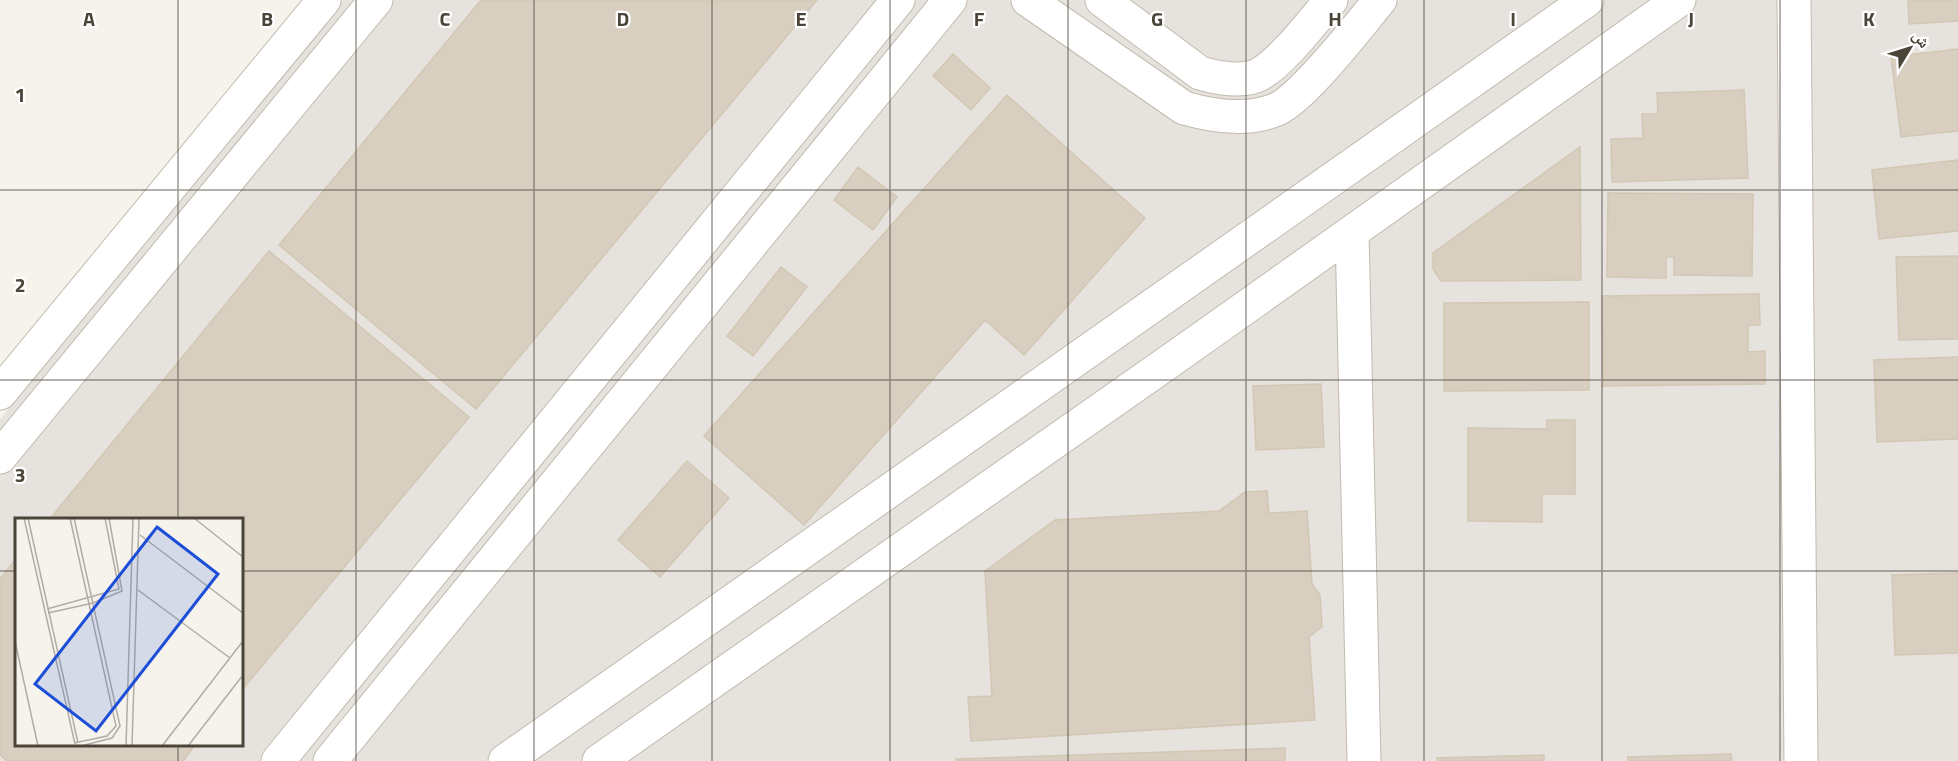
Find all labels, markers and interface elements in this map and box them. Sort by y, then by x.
text: A [83,3,95,34]
text: B [261,3,273,34]
text: C [440,3,451,34]
text: D [617,3,629,34]
text: E [795,3,807,34]
text: F [974,3,985,34]
text: G [1151,3,1163,34]
text: H [1328,3,1342,34]
text: I [1510,3,1516,34]
text: J [1688,3,1694,34]
text: K [1863,3,1875,34]
north arrow [1880,18,1940,78]
text: ش [1907,25,1937,53]
text: 1 [14,79,26,110]
text: 2 [14,269,26,300]
text: 3 [14,459,26,490]
inset map [15,518,243,746]

